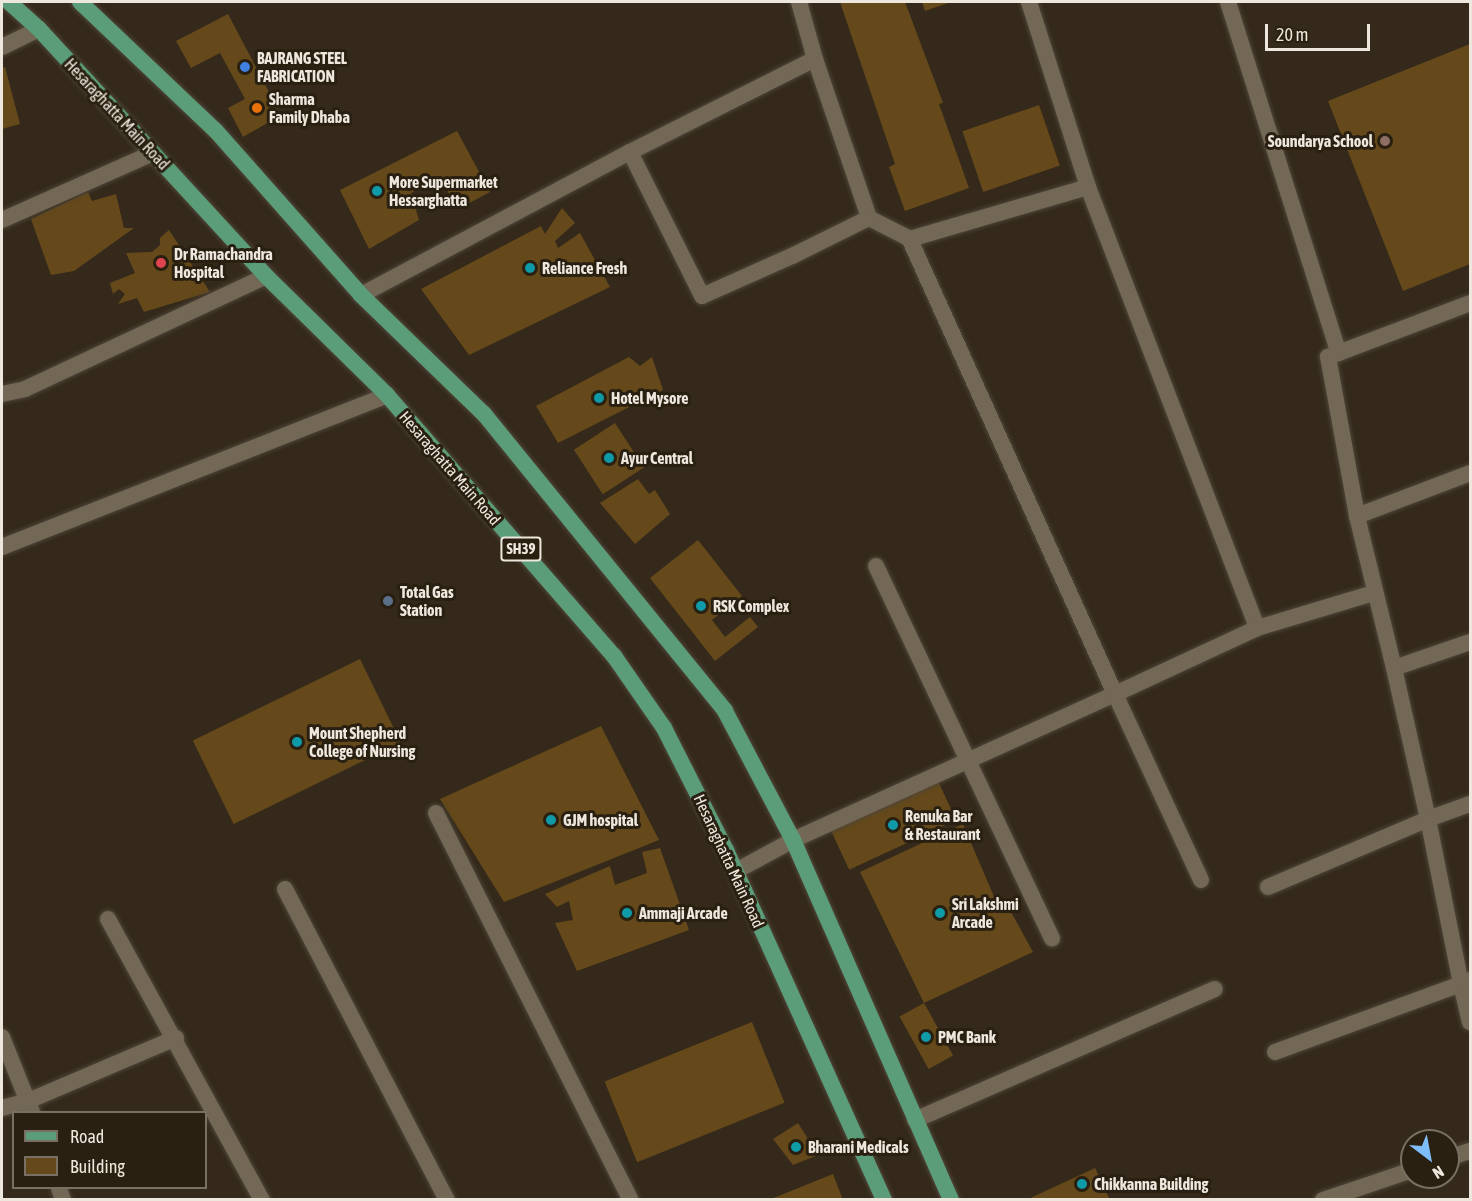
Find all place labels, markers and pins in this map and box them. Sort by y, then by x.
place label: BAJRANG STEEL FABRICATION [257,48,347,86]
marker: BAJRANG STEEL FABRICATION [238,60,252,74]
place label: Sharma Family Dhaba [269,89,350,127]
marker: Sharma Family Dhaba [250,101,264,115]
place label: Soundarya School [1268,131,1373,151]
marker: Soundarya School [1378,134,1392,148]
place label: More Supermarket Hessarghatta [389,172,498,210]
marker: More Supermarket Hessarghatta [370,184,384,198]
place label: Dr Ramachandra Hospital [174,244,273,282]
marker: Dr Ramachandra Hospital [152,254,170,272]
place label: Reliance Fresh [542,258,627,278]
marker: Reliance Fresh [523,261,537,275]
place label: Hotel Mysore [611,388,688,408]
marker: Hotel Mysore [592,391,606,405]
place label: Ayur Central [621,448,693,468]
marker: Ayur Central [602,451,616,465]
place label: Total Gas Station [400,582,454,620]
marker: Total Gas Station [381,594,395,608]
place label: RSK Complex [713,596,789,616]
marker: RSK Complex [694,599,708,613]
place label: Mount Shepherd College of Nursing [309,723,415,761]
marker: Mount Shepherd College of Nursing [290,735,304,749]
place label: Renuka Bar & Restaurant [905,806,980,844]
place label: GJM hospital [563,810,638,830]
marker: GJM hospital [544,813,558,827]
marker: Renuka Bar & Restaurant [886,818,900,832]
place label: Sri Lakshmi Arcade [952,894,1019,932]
place label: Ammaji Arcade [639,903,728,923]
marker: Ammaji Arcade [620,906,634,920]
marker: Sri Lakshmi Arcade [933,906,947,920]
place label: PMC Bank [938,1027,996,1047]
marker: PMC Bank [919,1030,933,1044]
place label: Bharani Medicals [808,1137,909,1157]
marker: Bharani Medicals [789,1140,803,1154]
place label: Chikkanna Building [1094,1174,1208,1194]
marker: Chikkanna Building [1075,1177,1089,1191]

